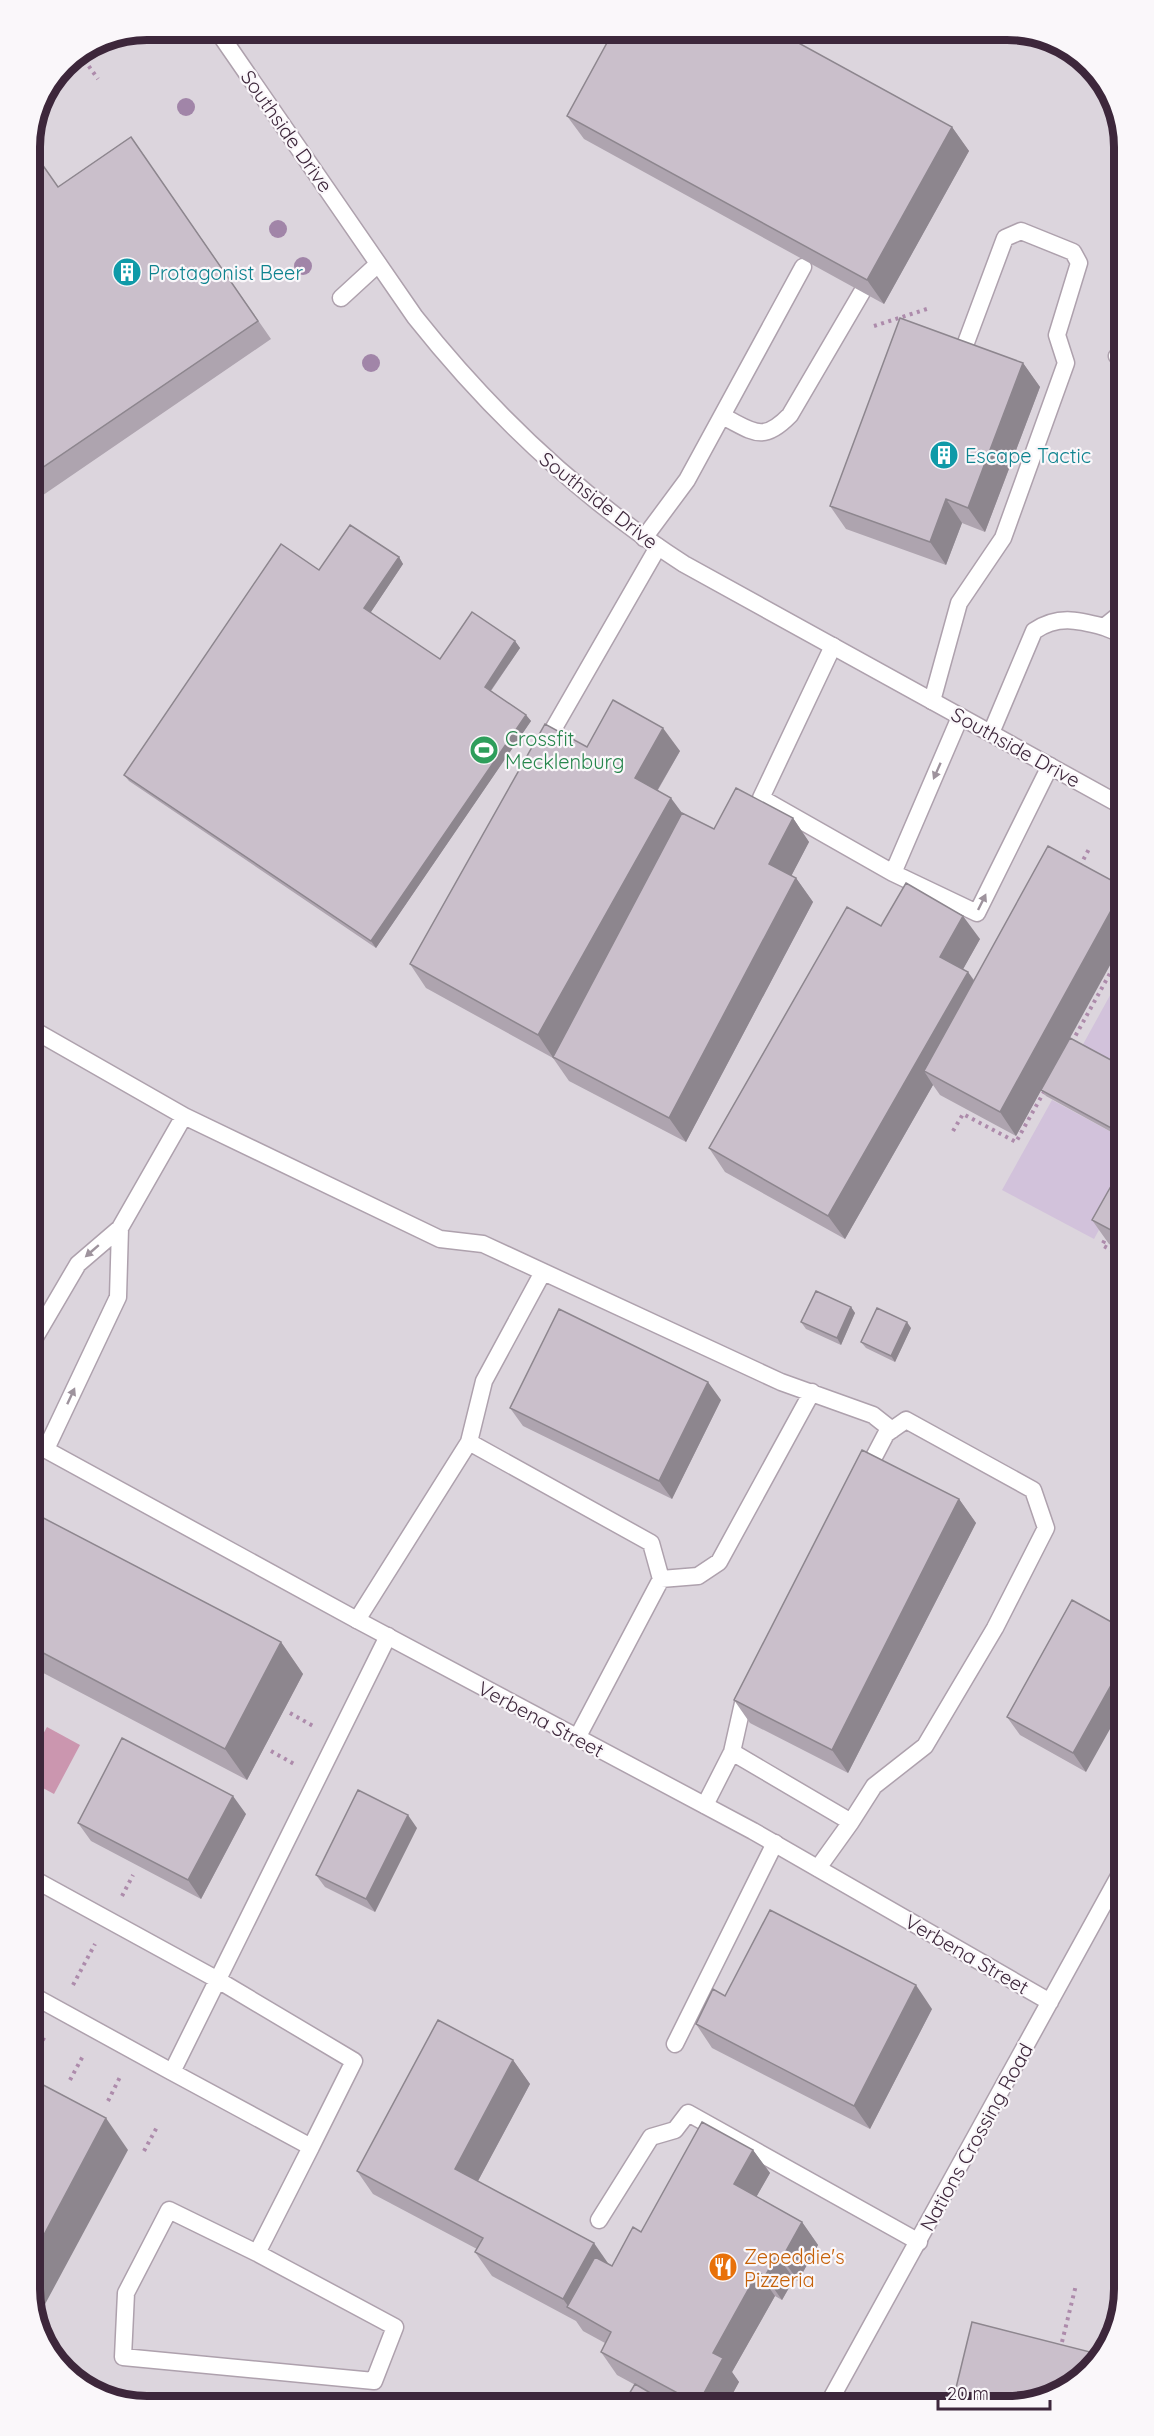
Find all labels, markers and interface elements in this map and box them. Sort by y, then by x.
street label: Southside Drive [236,65,338,197]
building icon: Protagonist Beer [111,256,143,288]
place label: Protagonist Beer [148,260,303,285]
building icon: Escape Tactic [928,439,960,471]
place label: Escape Tactic [965,443,1091,468]
street label: Southside Drive [535,446,663,554]
street label: Southside Drive [947,701,1085,793]
place label: Crossfit Mecklenburg [505,726,624,774]
sports icon: Crossfit Mecklenburg [468,734,500,766]
one-way arrow [932,762,942,780]
one-way arrow [977,894,987,911]
one-way arrow [84,1245,100,1258]
one-way arrow [66,1388,75,1405]
street label: Verbena Street [474,1675,608,1763]
street label: Verbena Street [901,1908,1034,2000]
street label: Nations Crossing Road [914,2039,1038,2235]
place label: Zepeddie's Pizzeria [744,2244,845,2292]
restaurant icon: Zepeddie's Pizzeria [707,2251,739,2283]
scale bar [938,2373,1050,2411]
text: 20 m [947,2382,989,2405]

